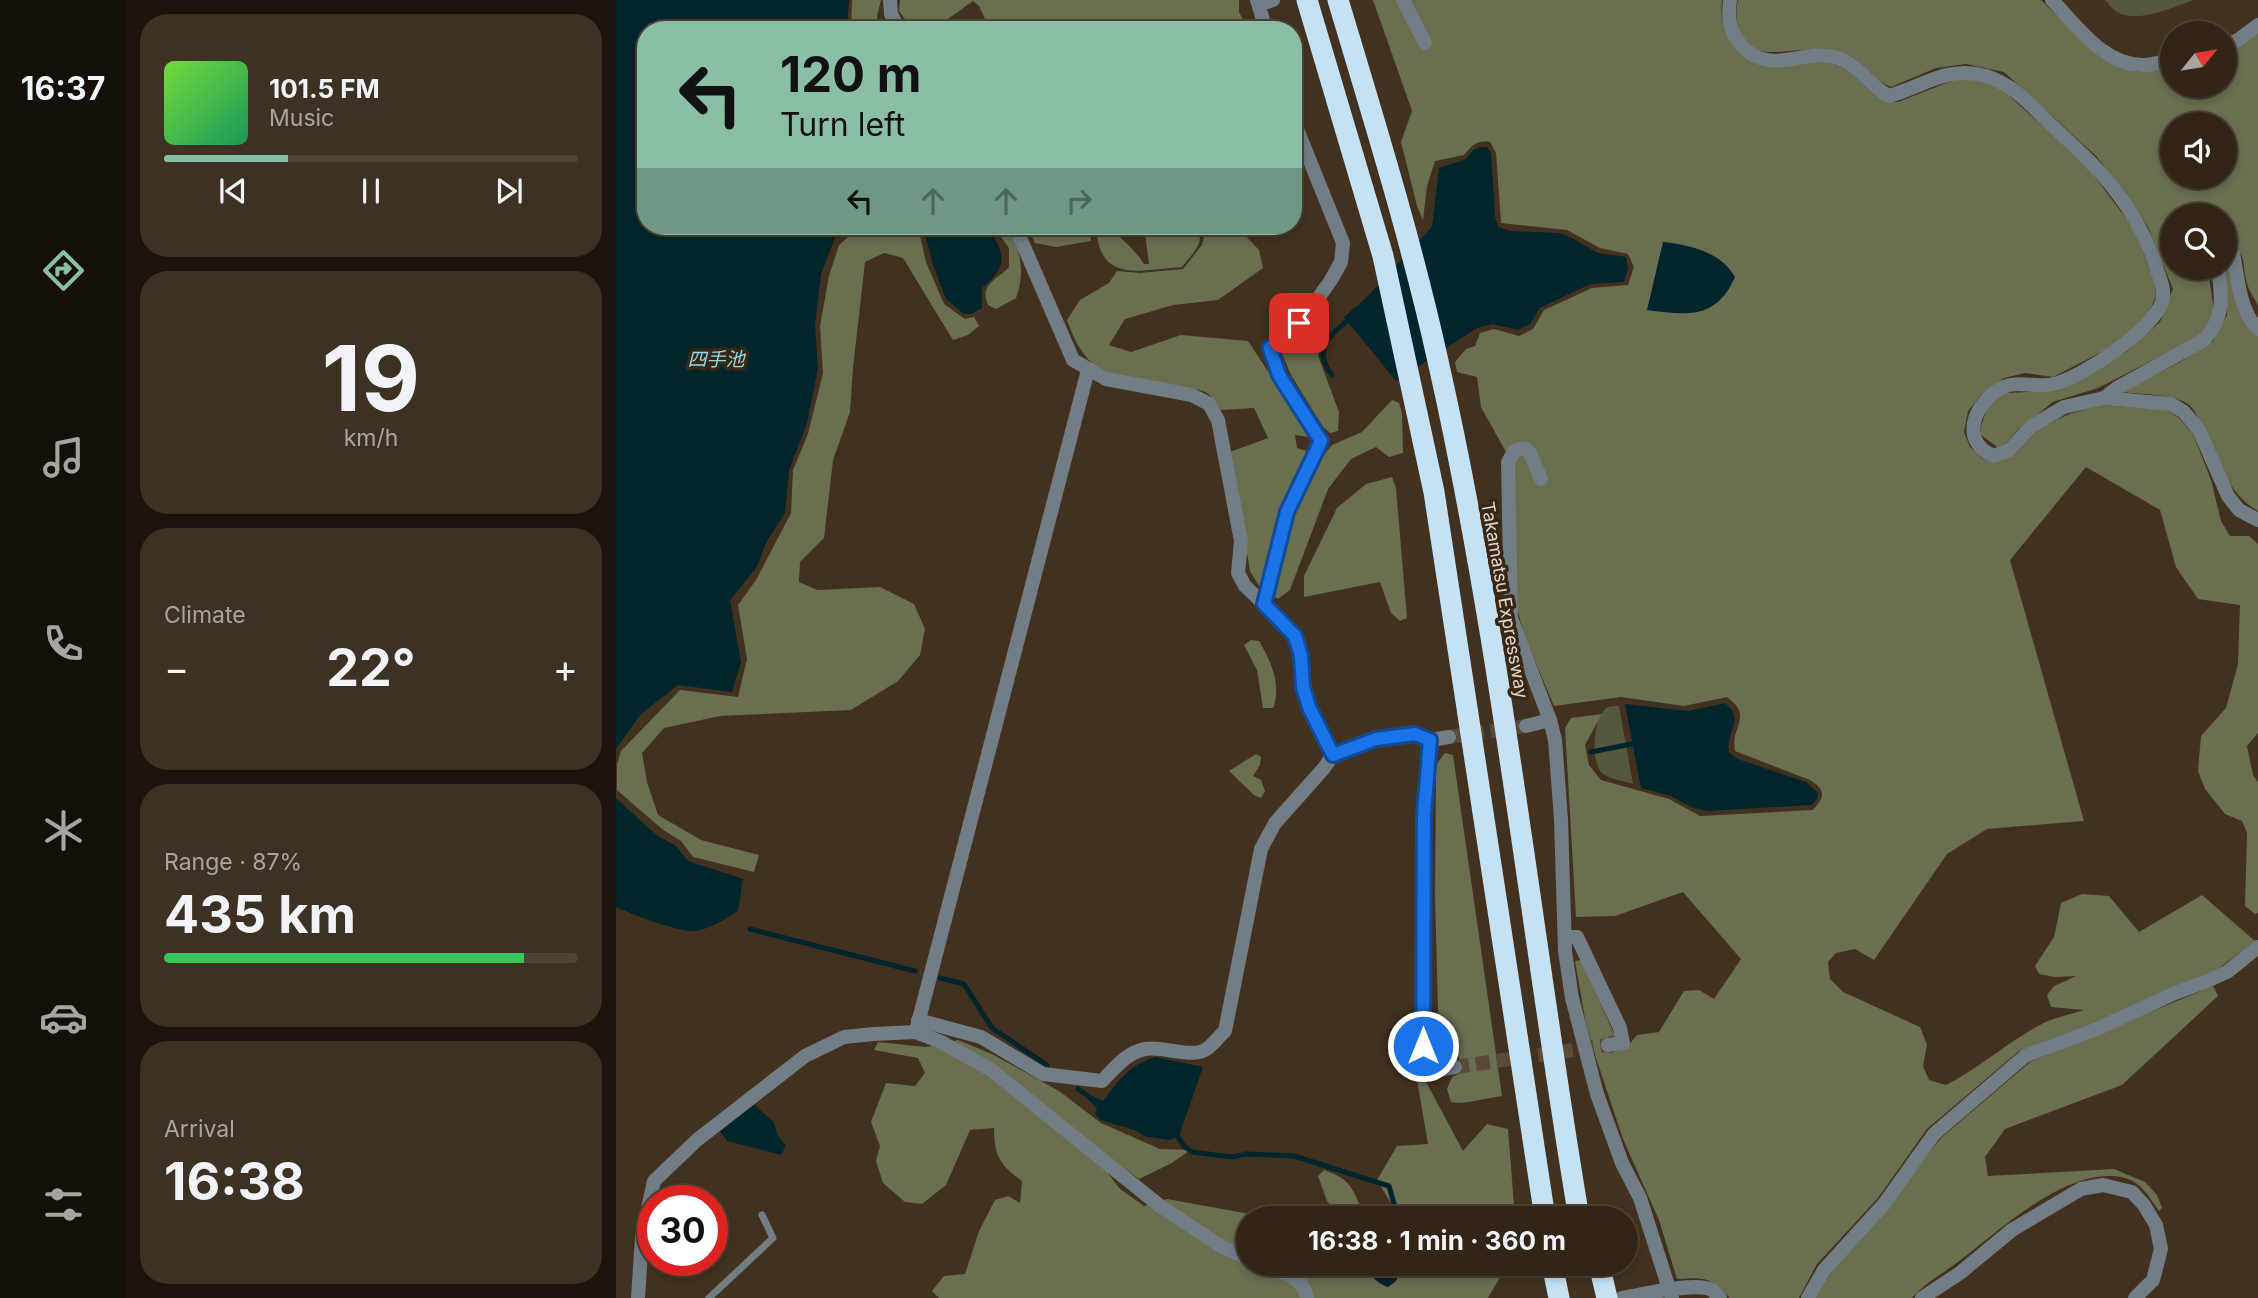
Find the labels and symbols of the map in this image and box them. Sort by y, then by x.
north arrow [2160,21,2236,98]
pin [1269,293,1329,353]
water label: 四手池 [687,348,746,371]
street label: Takamatsu Expressway [1477,500,1533,700]
position arrow [1386,1009,1460,1083]
speed limit sign: 30 [637,1185,728,1276]

